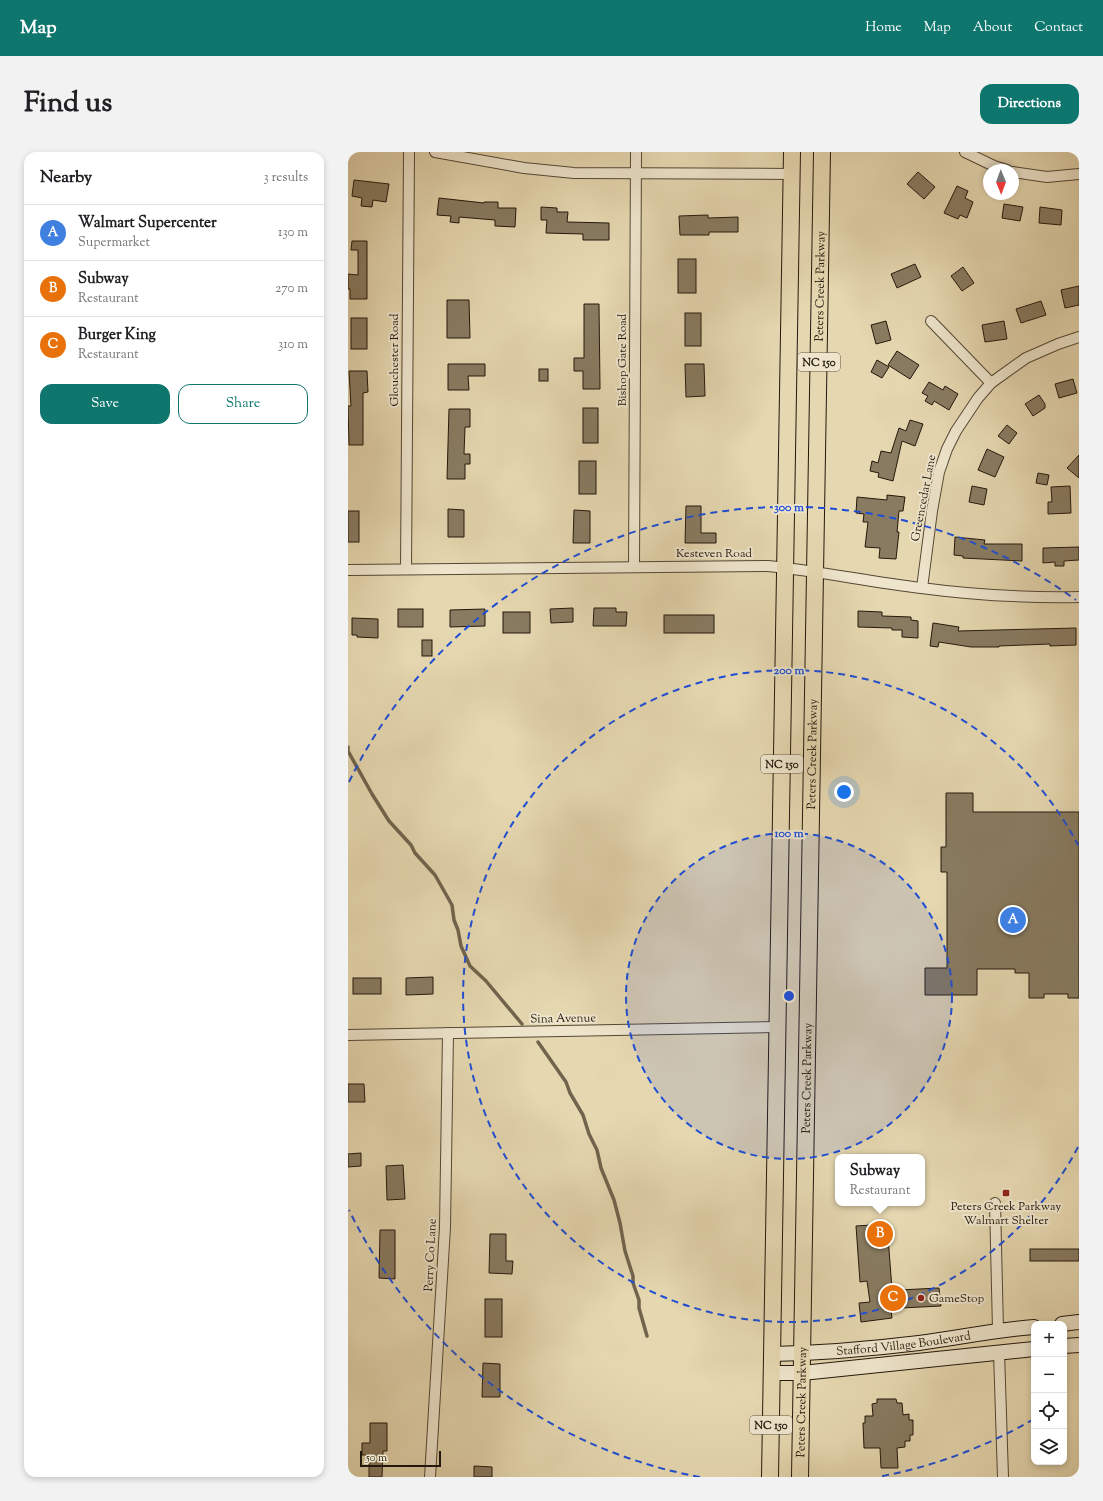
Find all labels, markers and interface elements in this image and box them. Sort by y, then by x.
text: Map [20,15,57,42]
text: Home [865,18,902,38]
text: Map [924,18,951,38]
text: About [973,18,1012,38]
text: Contact [1034,18,1083,38]
text: Find us [24,84,112,124]
button: Directions [980,84,1079,124]
north arrow [983,164,1019,200]
text: Nearby [40,166,92,190]
text: 3 results [263,169,308,187]
text: Walmart Supercenter [78,213,217,234]
text: A [48,224,58,242]
text: 130 m [278,224,308,242]
street label: Peters Creek Parkway [811,231,831,342]
text: Supermarket [78,234,150,252]
text: Subway [78,269,129,290]
text: B [49,280,57,298]
text: 270 m [275,280,308,298]
text: Restaurant [78,290,139,308]
street label: Glouchester Road [386,313,404,406]
street label: Bishop Gate Road [614,313,632,406]
text: Burger King [78,325,156,346]
text: C [48,336,58,354]
text: 310 m [278,336,308,354]
text: Restaurant [78,346,139,364]
road number: NC 150 [798,353,840,371]
button: Save [40,384,170,424]
button: Share [178,384,308,424]
street label: Greencedar Lane [907,453,941,543]
text: 300 m [774,499,804,517]
street label: Kesteven Road [676,545,752,563]
text: 200 m [774,662,804,680]
street label: Peters Creek Parkway [803,699,823,810]
road number: NC 150 [761,755,803,773]
your location [834,782,854,802]
text: 100 m [773,825,804,843]
pin: A [1000,905,1026,935]
centre of rings [782,989,796,1003]
street label: Sina Avenue [530,1009,596,1029]
street label: Peters Creek Parkway [798,1023,818,1134]
popup [835,1154,925,1206]
text: Subway [850,1161,900,1182]
text: Restaurant [850,1182,910,1200]
marker: Peters Creek Parkway Walmart Shelter [1001,1188,1011,1198]
place label: Peters Creek Parkway Walmart Shelter [951,1198,1061,1230]
street label: Perry Co Lane [420,1218,442,1292]
pin: B [867,1219,893,1249]
pin: C [880,1283,906,1313]
place label: GameStop [929,1290,984,1308]
marker: GameStop [916,1293,926,1303]
map controls [1031,1321,1067,1465]
button: + [1031,1321,1067,1357]
street label: Stafford Village Boulevard [836,1327,972,1361]
street label: Peters Creek Parkway [792,1347,812,1458]
button: − [1031,1357,1067,1393]
button: locate [1031,1393,1067,1429]
road number: NC 150 [750,1416,792,1434]
button: layers [1031,1429,1067,1465]
scale bar [360,1449,441,1468]
text: 50 m [366,1450,387,1466]

